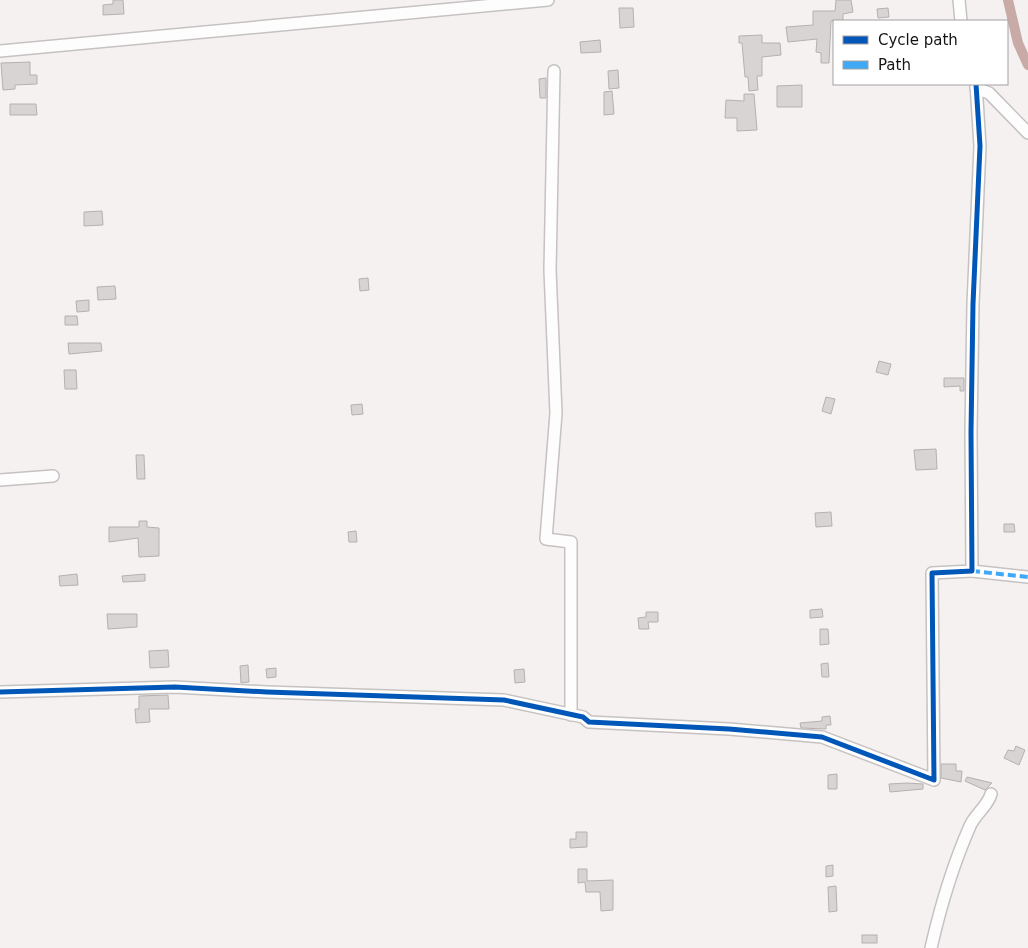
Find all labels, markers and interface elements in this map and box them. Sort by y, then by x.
legend [833,20,1008,85]
text: Cycle path [878,31,958,49]
text: Path [878,56,911,74]

